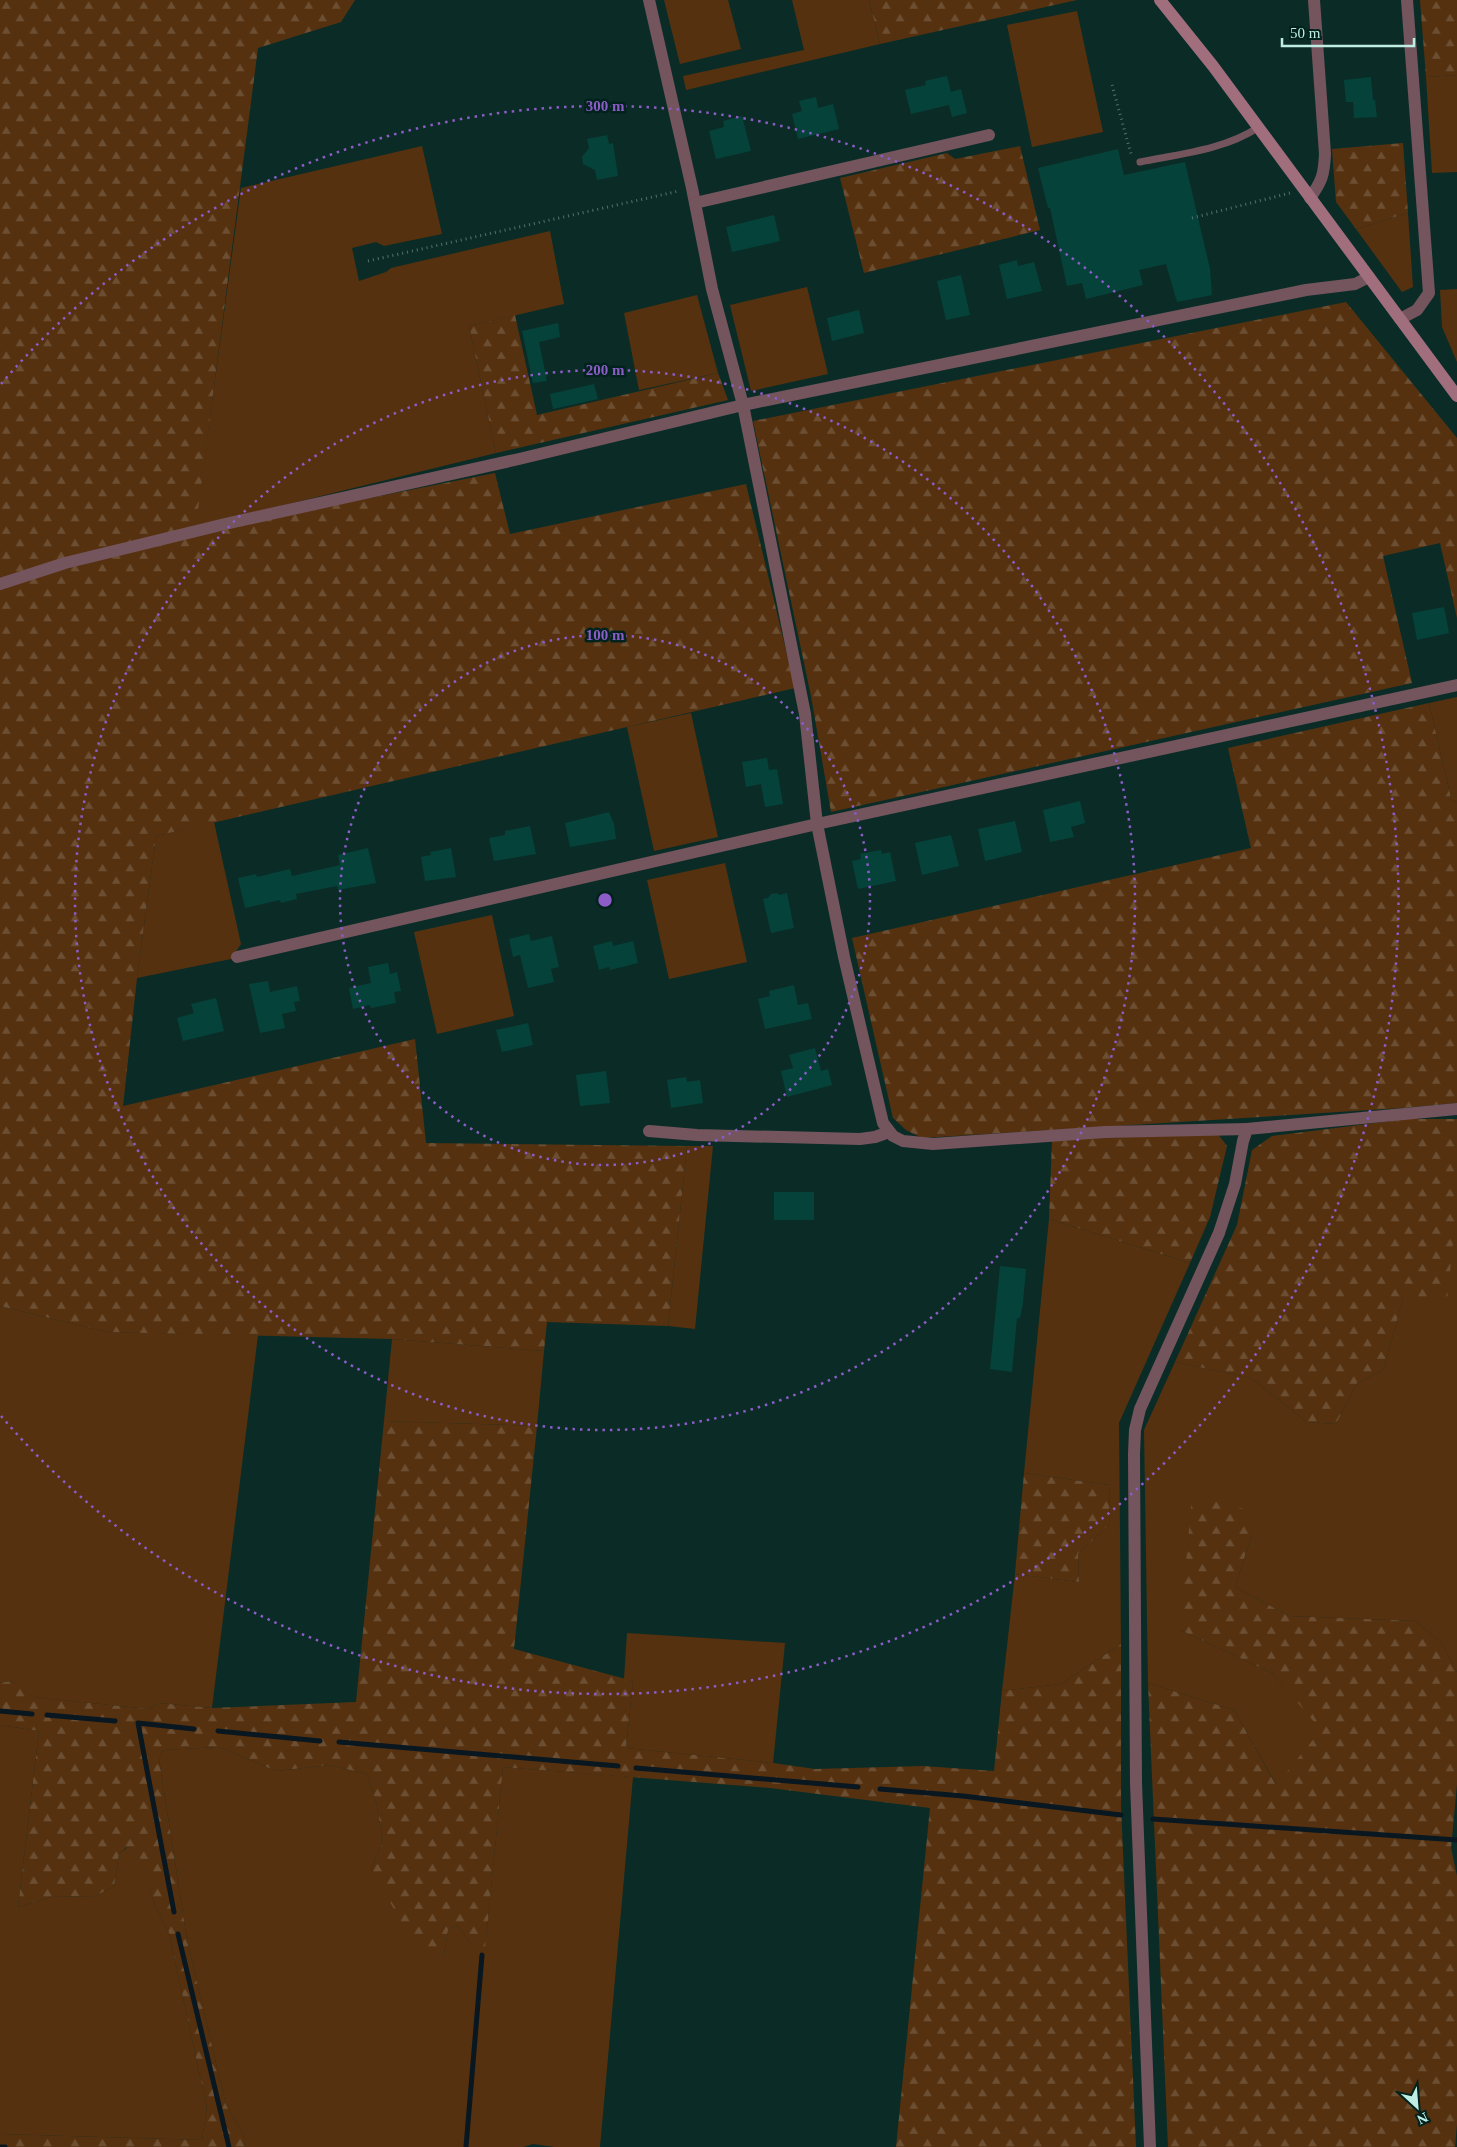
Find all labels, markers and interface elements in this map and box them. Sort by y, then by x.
scale bar [1282,15,1414,47]
text: 50 m [1290,25,1321,41]
text: 300 m [586,98,625,114]
text: 200 m [586,362,625,378]
text: 100 m [586,627,625,643]
centre of rings [596,891,614,909]
north arrow [1392,2082,1442,2132]
text: N [1415,2109,1430,2127]

